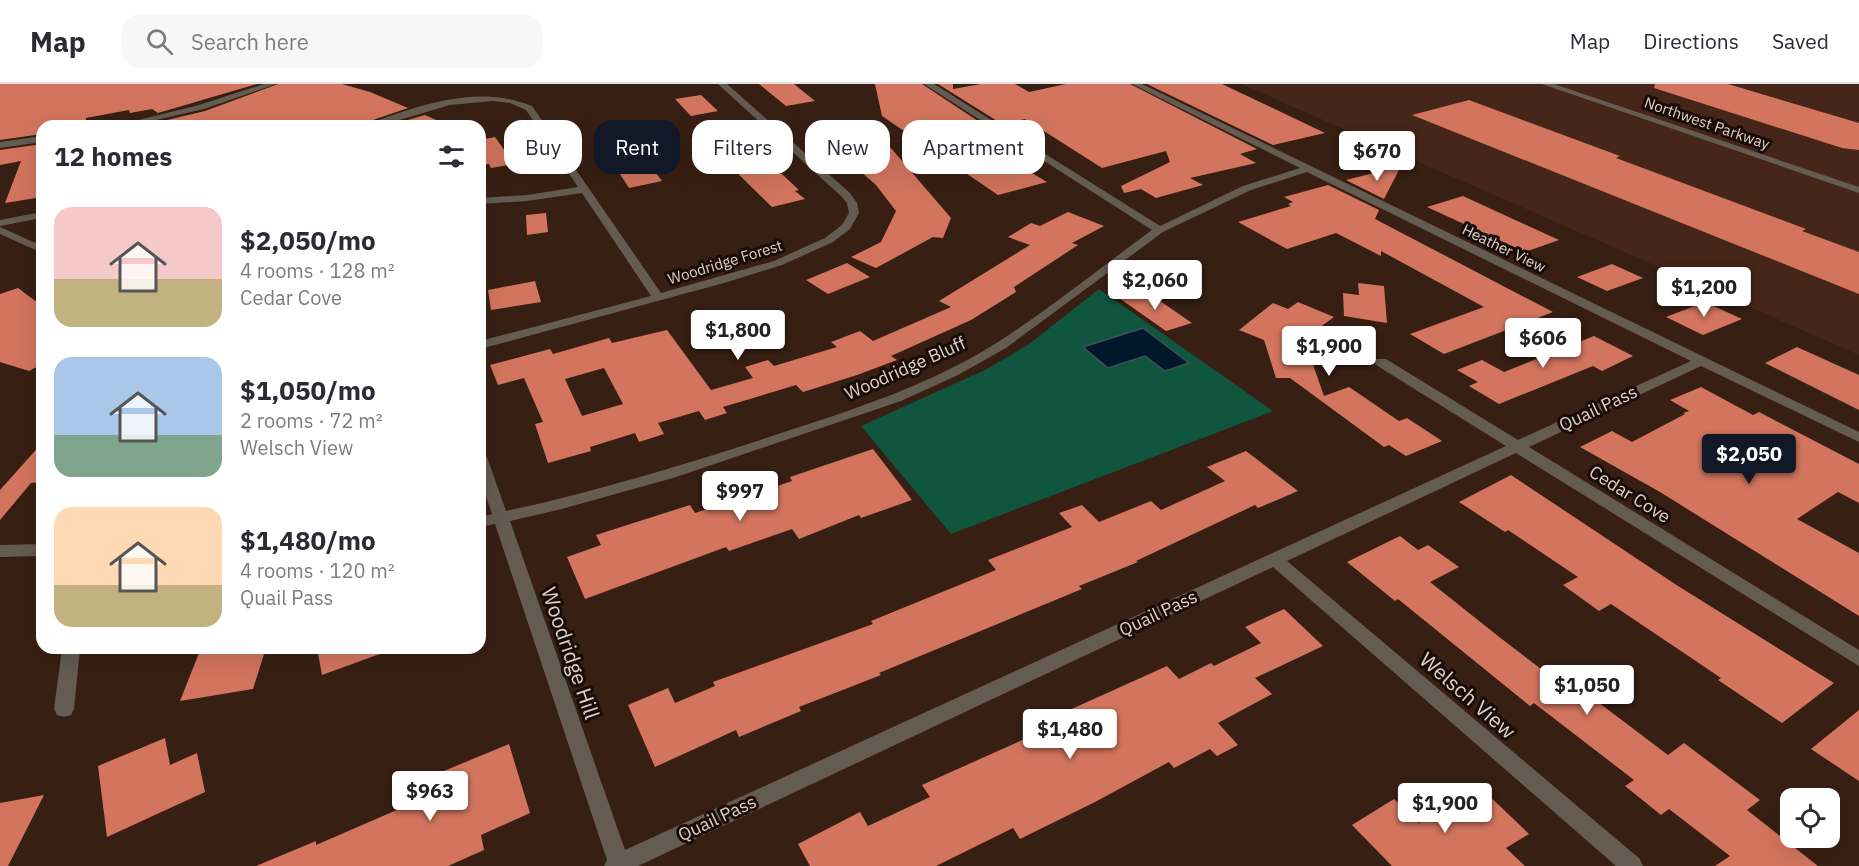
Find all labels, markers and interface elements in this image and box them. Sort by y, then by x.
search box [122,14,542,68]
text: Map [30,23,86,60]
icon: search [143,25,176,58]
text: Search here [191,27,309,56]
text: Map [1570,27,1610,55]
text: Directions [1643,27,1739,55]
text: Saved [1772,27,1829,55]
street label: Northwest Parkway [1642,93,1773,153]
chip: Buy [504,120,582,174]
chip: Rent [594,120,680,174]
chip: Filters [692,120,793,174]
chip: New [805,120,890,174]
chip: Apartment [902,120,1045,174]
pin: $670 [1341,131,1413,182]
text: $670 [1353,137,1401,164]
text: 12 homes [54,139,172,173]
icon: filters [435,140,468,173]
street label: Heather View [1459,220,1549,277]
text: $2,050/mo [240,223,376,257]
icon: home [102,231,174,303]
street label: Woodridge Forest [665,236,785,288]
text: 4 rooms · 128 m² [240,257,395,284]
pin: $2,060 [1106,260,1204,311]
text: $2,060 [1122,266,1188,293]
pin: $1,200 [1655,267,1753,318]
text: $1,200 [1671,273,1737,300]
text: Cedar Cove [240,284,342,311]
pin: $1,800 [689,310,787,361]
text: $1,800 [705,316,771,343]
pin: $606 [1507,318,1579,369]
text: $606 [1519,324,1567,351]
pin: $1,900 [1280,326,1378,377]
street label: Woodridge Bluff [841,331,969,405]
text: $1,900 [1296,332,1362,359]
text: $1,050/mo [240,373,376,407]
street label: Quail Pass [1555,380,1641,436]
icon: home [102,381,174,453]
text: 2 rooms · 72 m² [240,407,383,434]
text: Welsch View [240,434,353,461]
pin: $2,050 [1700,434,1798,485]
text: $2,050 [1716,440,1782,467]
street label: Cedar Cove [1585,460,1675,528]
pin: $997 [704,471,776,522]
text: $997 [716,477,764,504]
text: $1,480/mo [240,523,376,557]
icon: home [102,531,174,603]
text: 4 rooms · 120 m² [240,557,395,584]
street label: Woodridge Hill [535,583,607,723]
text: Quail Pass [240,584,333,611]
street label: Quail Pass [1115,585,1201,641]
street label: Welsch View [1414,645,1522,745]
pin: $1,050 [1538,665,1636,716]
text: $1,050 [1554,671,1620,698]
pin: $1,480 [1021,709,1119,760]
text: $1,480 [1037,715,1103,742]
pin: $963 [394,771,466,822]
text: $963 [406,777,454,804]
pin: $1,900 [1396,783,1494,834]
map controls [1780,788,1840,848]
button: locate [1780,788,1840,848]
text: $1,900 [1412,789,1478,816]
street label: Quail Pass [674,790,760,846]

